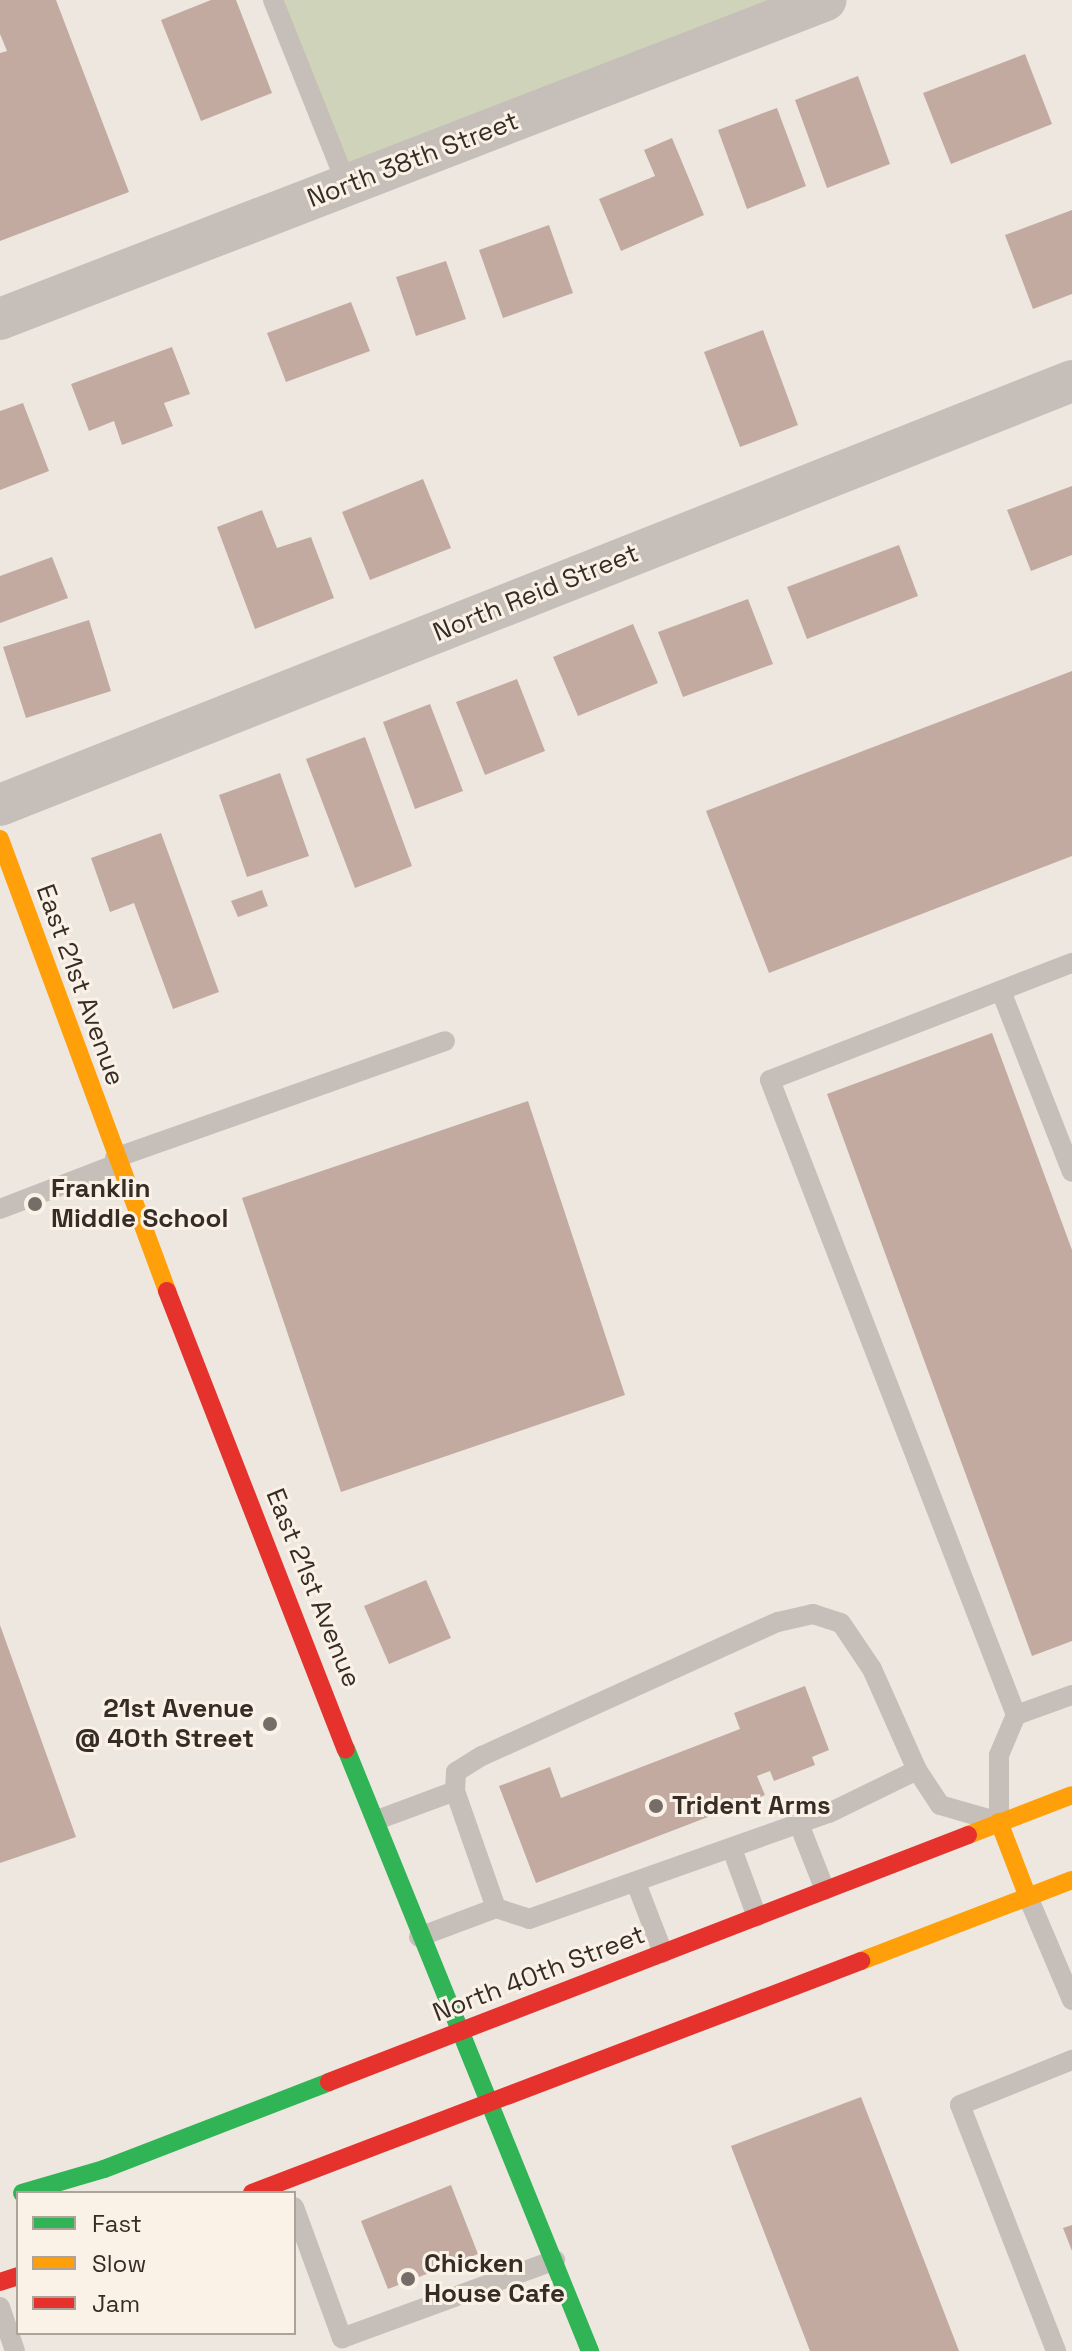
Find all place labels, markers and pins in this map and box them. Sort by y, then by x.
place label: Franklin Middle School [51,1173,228,1234]
marker: Franklin Middle School [26,1195,44,1213]
place label: 21st Avenue @ 40th Street [74,1693,254,1754]
marker: 21st Avenue @ 40th Street [261,1715,279,1733]
place label: Trident Arms [672,1790,831,1822]
marker: Trident Arms [647,1797,665,1815]
place label: Chicken House Cafe [424,2248,565,2310]
marker: Chicken House Cafe [399,2270,417,2288]

